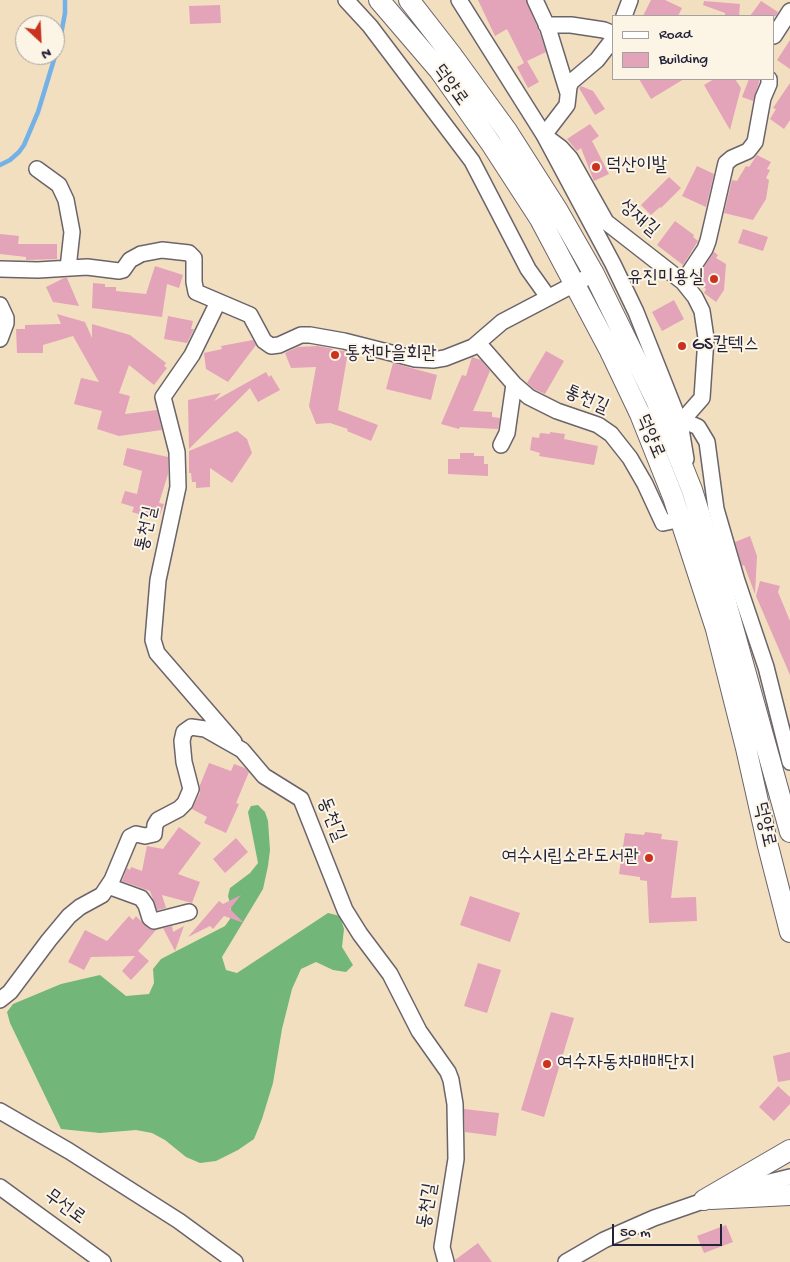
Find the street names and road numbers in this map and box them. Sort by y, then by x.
street label: 덕양로 [426,61,472,111]
street label: 성재길 [613,195,663,243]
street label: 통천길 [560,382,612,420]
street label: 덕양로 [630,411,668,463]
street label: 통천길 [132,504,164,554]
street label: 동천길 [311,794,349,846]
street label: 덕양로 [747,800,779,850]
street label: 동천길 [414,1182,444,1230]
street label: 무선로 [39,1185,89,1231]

